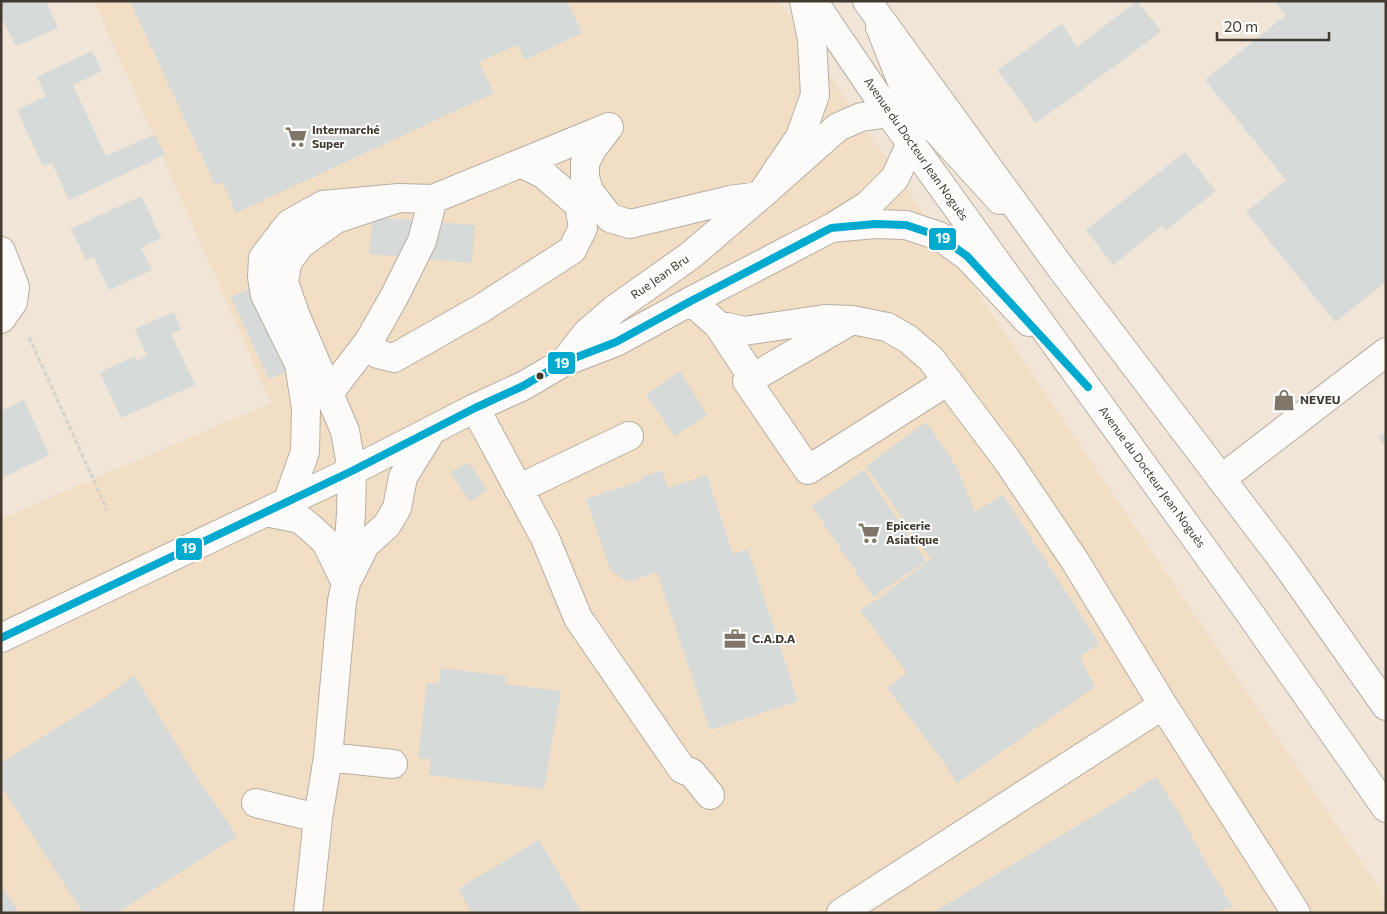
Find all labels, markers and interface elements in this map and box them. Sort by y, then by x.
scale bar [1217,10,1330,42]
text: 20 m [1224,17,1258,35]
street label: Avenue du Docteur Jean Noguès [861,74,972,223]
place label: Intermarché Super [312,122,380,150]
supermarket icon: Intermarché Super [283,124,309,150]
line badge: 19 [928,227,957,251]
text: 19 [936,229,951,246]
street label: Rue Jean Bru [628,251,692,302]
line badge: 19 [547,351,576,375]
text: 19 [555,354,570,371]
unlabelled marker [535,371,545,381]
shop icon: NEVEU [1271,387,1297,413]
place label: NEVEU [1300,392,1341,406]
street label: Avenue du Docteur Jean Noguès [1096,403,1209,551]
place label: Epicerie Asiatique [886,518,939,546]
supermarket icon: Epicerie Asiatique [856,520,882,546]
line badge: 19 [175,537,203,561]
text: 19 [182,539,197,556]
office icon: C.A.D.A [722,626,748,652]
place label: C.A.D.A [752,631,796,645]

